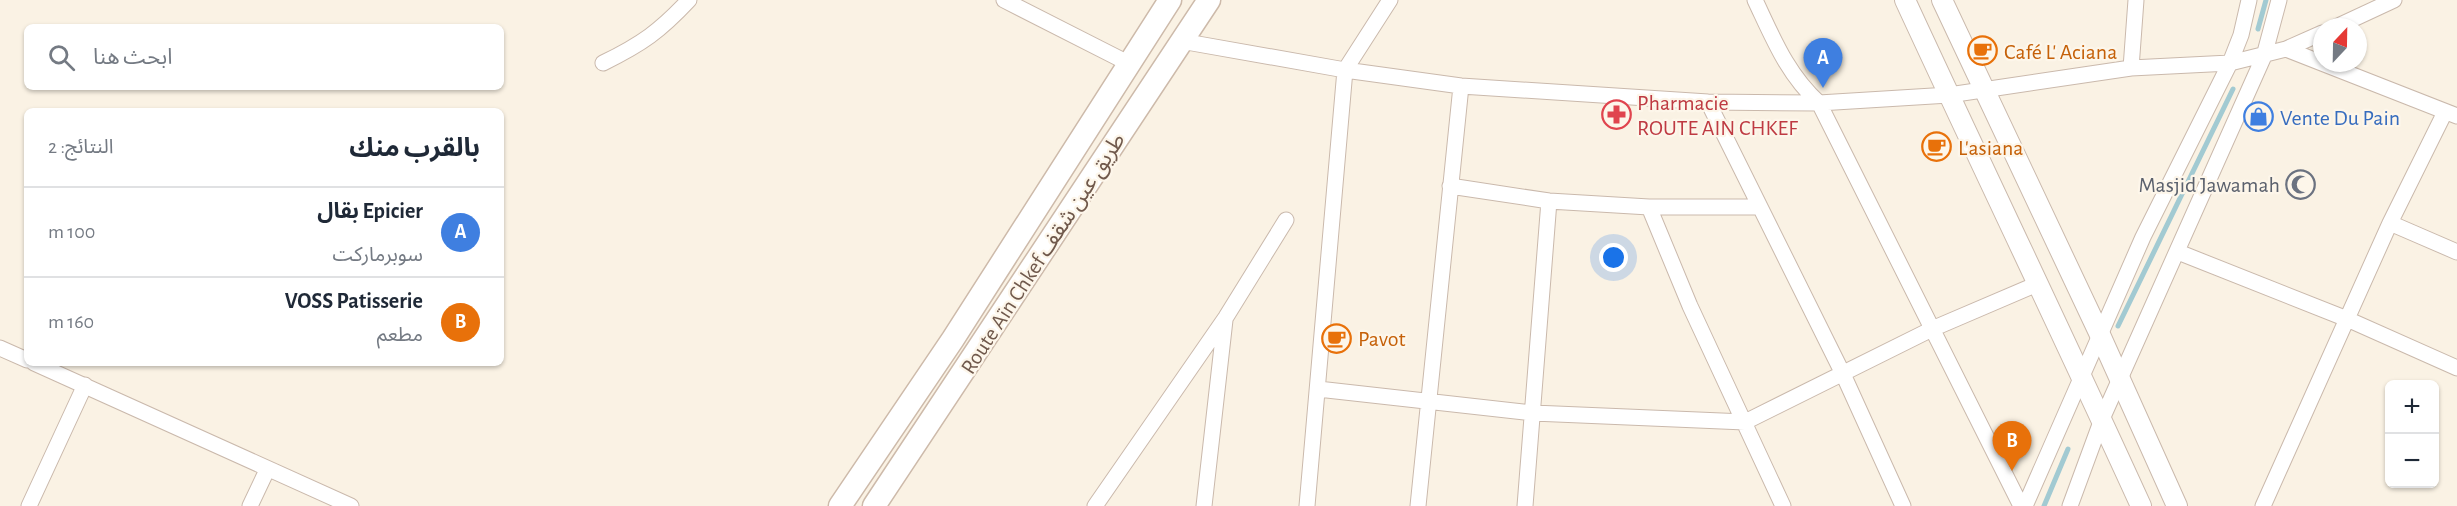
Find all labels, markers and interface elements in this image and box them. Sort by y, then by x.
north arrow [2313,18,2367,72]
search box [24,24,504,90]
cafe icon: Café L' Aciana [1967,35,1999,67]
pin: A [1804,38,1842,88]
icon: search [45,41,78,74]
place label: Café L' Aciana [2004,41,2117,63]
text: ابحث هنا [93,46,172,68]
place label: Pharmacie ROUTE AIN CHKEF [1637,92,1798,139]
pharmacy icon: Pharmacie ROUTE AIN CHKEF [1600,99,1632,131]
shop icon: Vente Du Pain [2243,101,2275,133]
place label: Vente Du Pain [2280,107,2400,129]
street label: Route Aïn Chkef طريق عين شقف [957,129,1131,379]
cafe icon: L'asiana [1921,131,1953,163]
text: بالقرب منك [349,135,480,161]
text: النتائج: 2 [48,137,113,157]
place label: L'asiana [1958,137,2024,159]
mosque icon: Masjid Jawamah [2285,168,2317,200]
place label: Masjid Jawamah [2138,174,2280,196]
text: Epicier بقال [317,200,423,222]
text: 100 m [48,222,95,242]
text: A [455,222,467,242]
your location [1599,243,1628,272]
text: سوبرماركت [332,245,423,265]
text: VOSS Patisserie [285,290,423,312]
text: 160 m [48,312,94,332]
text: B [455,312,466,332]
cafe icon: Pavot [1321,322,1353,354]
text: مطعم [377,325,423,345]
place label: Pavot [1358,328,1406,350]
map controls [2385,380,2439,488]
button: + [2385,380,2439,434]
pin: B [1992,422,2032,471]
button: − [2385,434,2439,488]

